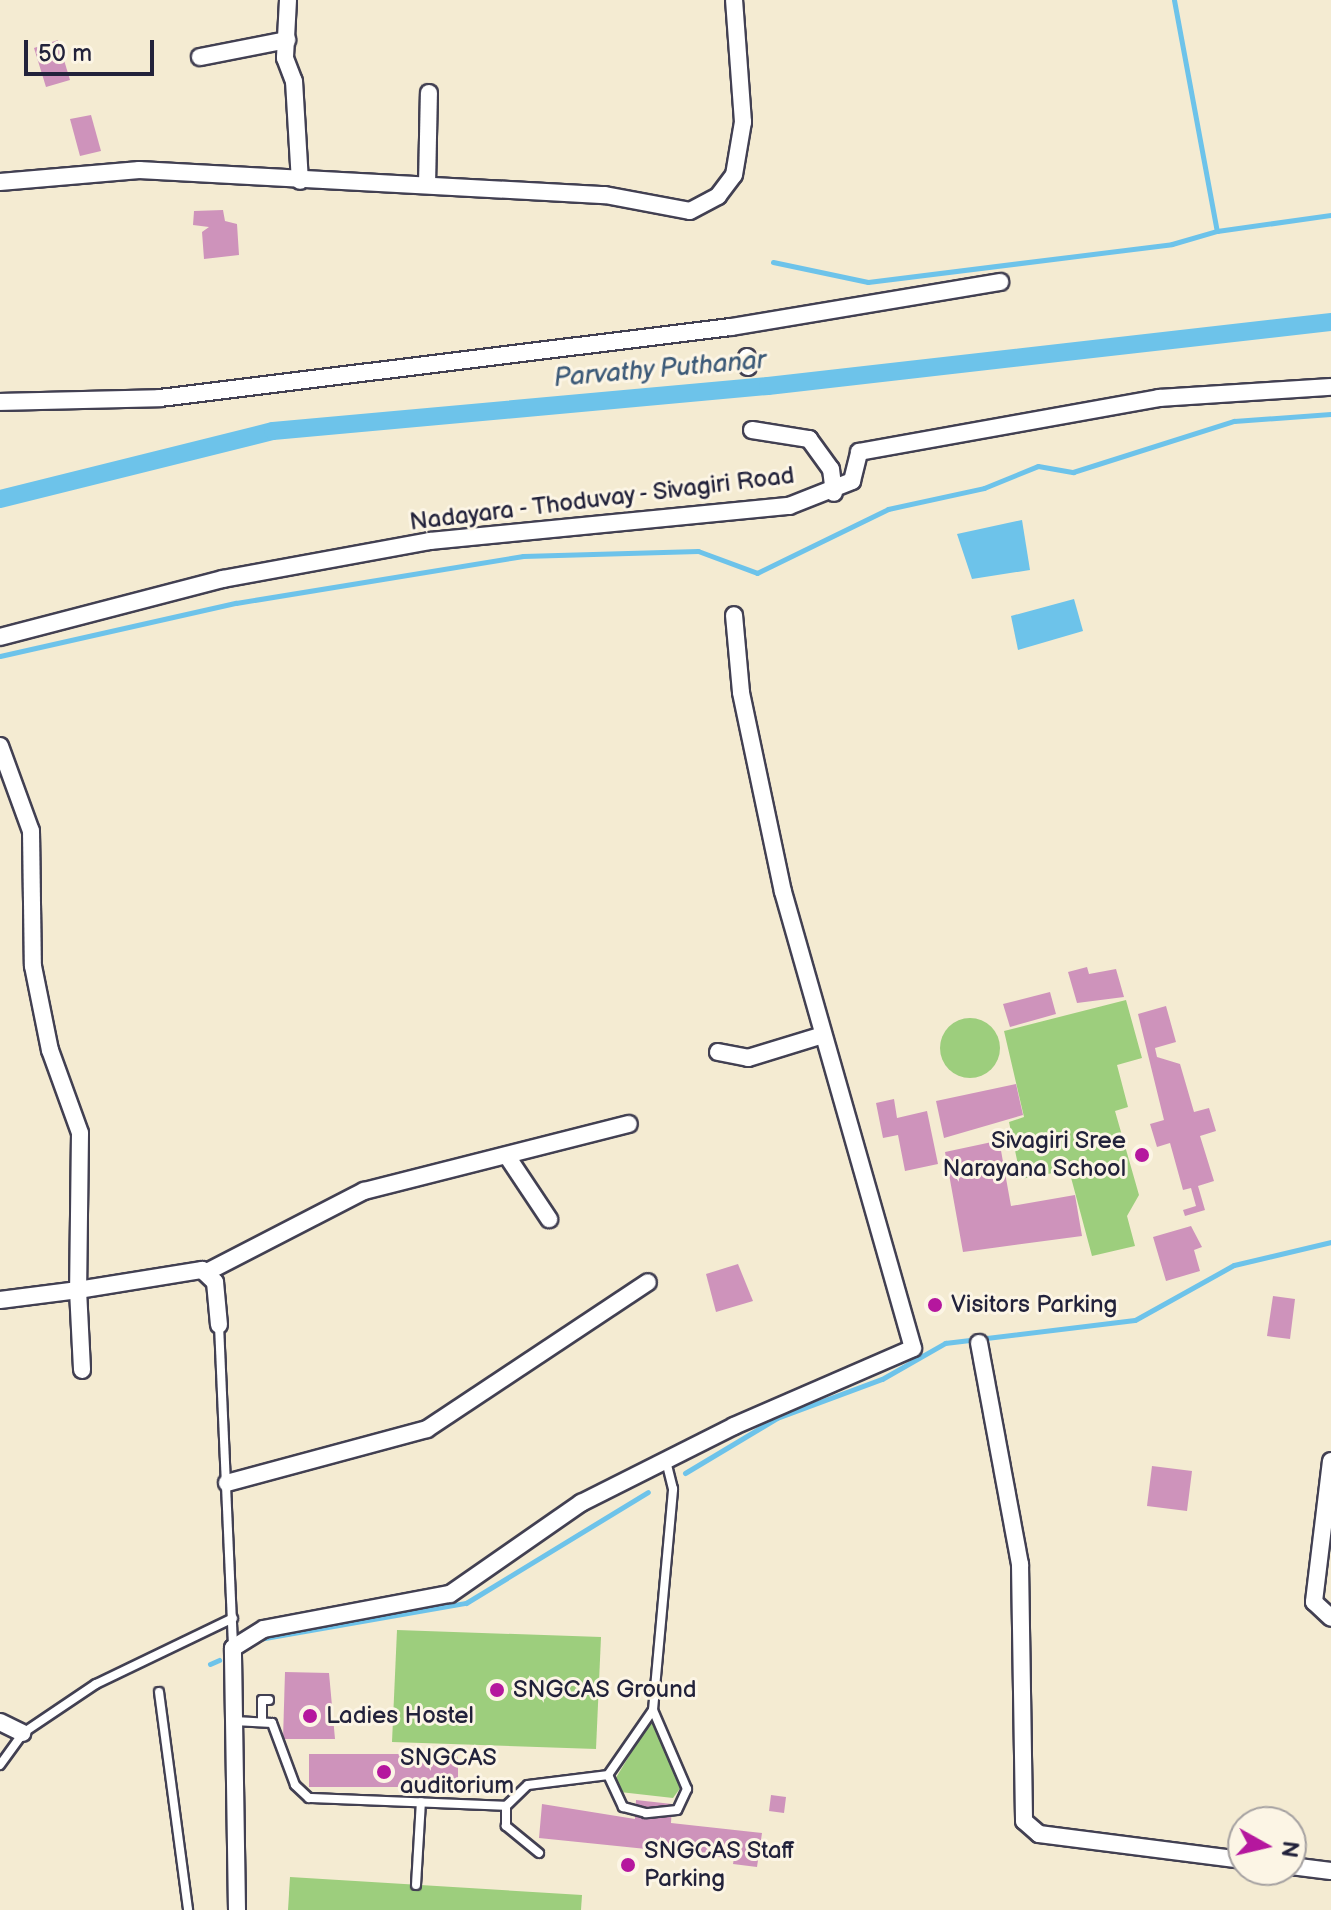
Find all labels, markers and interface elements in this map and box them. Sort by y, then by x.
scale bar [28,24,158,74]
text: 50 m [38,39,92,68]
water label: Parvathy Puthanar [552,345,768,395]
street label: Nadayara - Thoduvay - Sivagiri Road [405,461,799,537]
place label: Sivagiri Sree Narayana School [942,1127,1126,1183]
marker: Sivagiri Sree Narayana School [1133,1146,1151,1164]
place label: Visitors Parking [951,1291,1117,1319]
marker: Visitors Parking [926,1296,944,1314]
place label: SNGCAS Ground [513,1676,697,1704]
marker: SNGCAS Ground [488,1681,506,1699]
place label: Ladies Hostel [326,1702,474,1730]
marker: Ladies Hostel [301,1707,319,1725]
place label: SNGCAS auditorium [400,1744,514,1800]
marker: SNGCAS auditorium [375,1763,393,1781]
north arrow [1227,1806,1307,1886]
place label: SNGCAS Staff Parking [644,1837,795,1893]
text: N [1275,1839,1304,1859]
marker: SNGCAS Staff Parking [619,1856,637,1874]

